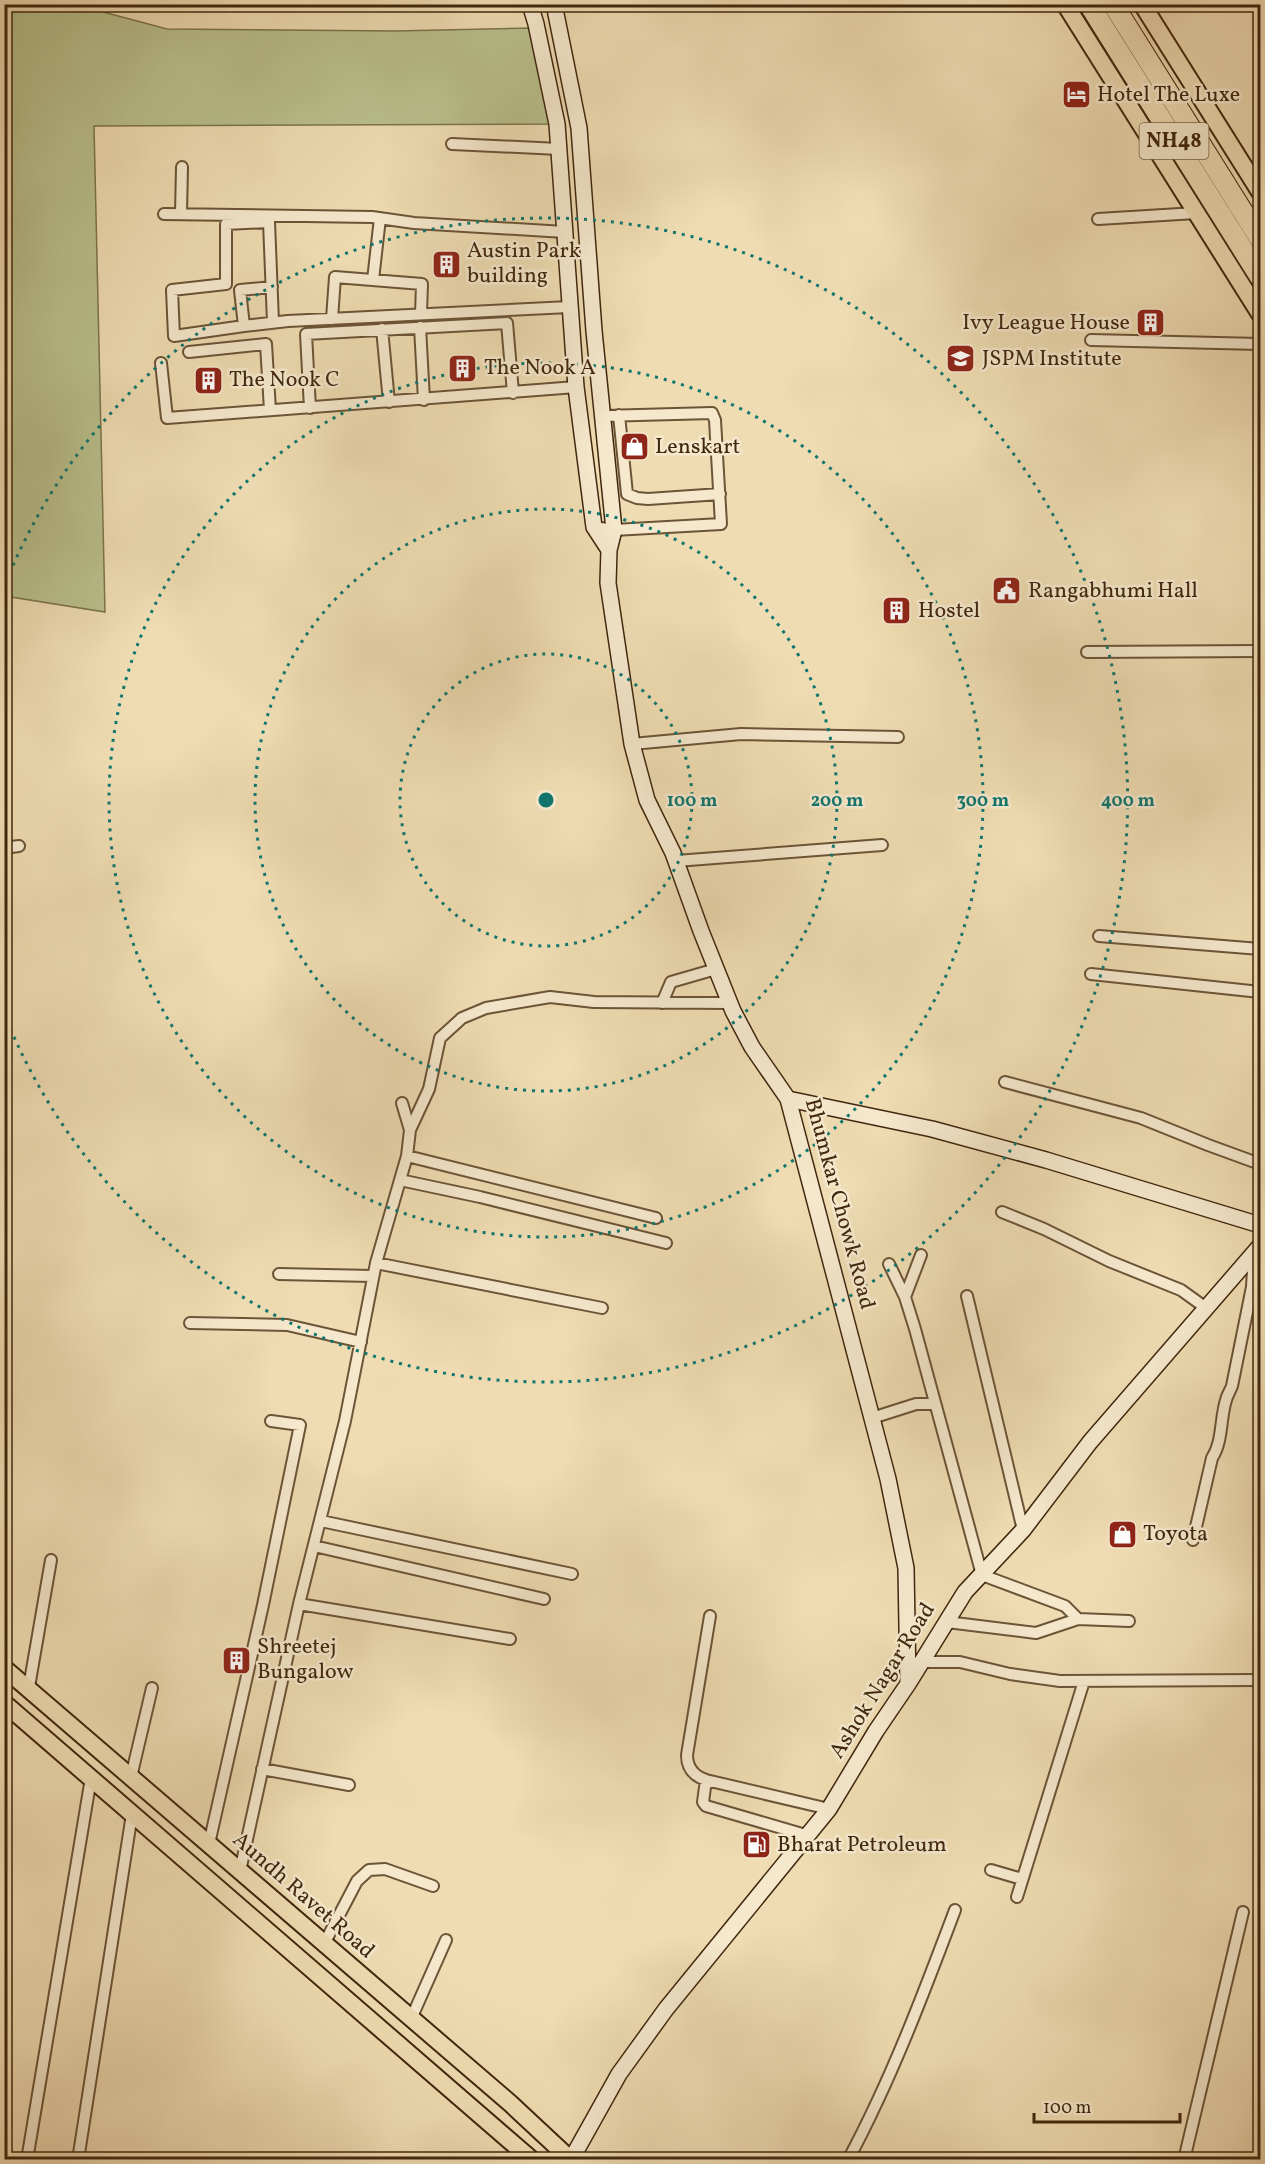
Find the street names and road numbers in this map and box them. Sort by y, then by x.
road number: NH48 [1140,123,1208,159]
street label: Bhumkar Chowk Road [796,1095,882,1313]
street label: Ashok Nagar Road [823,1597,943,1765]
street label: Aundh Ravet Road [225,1825,381,1967]

